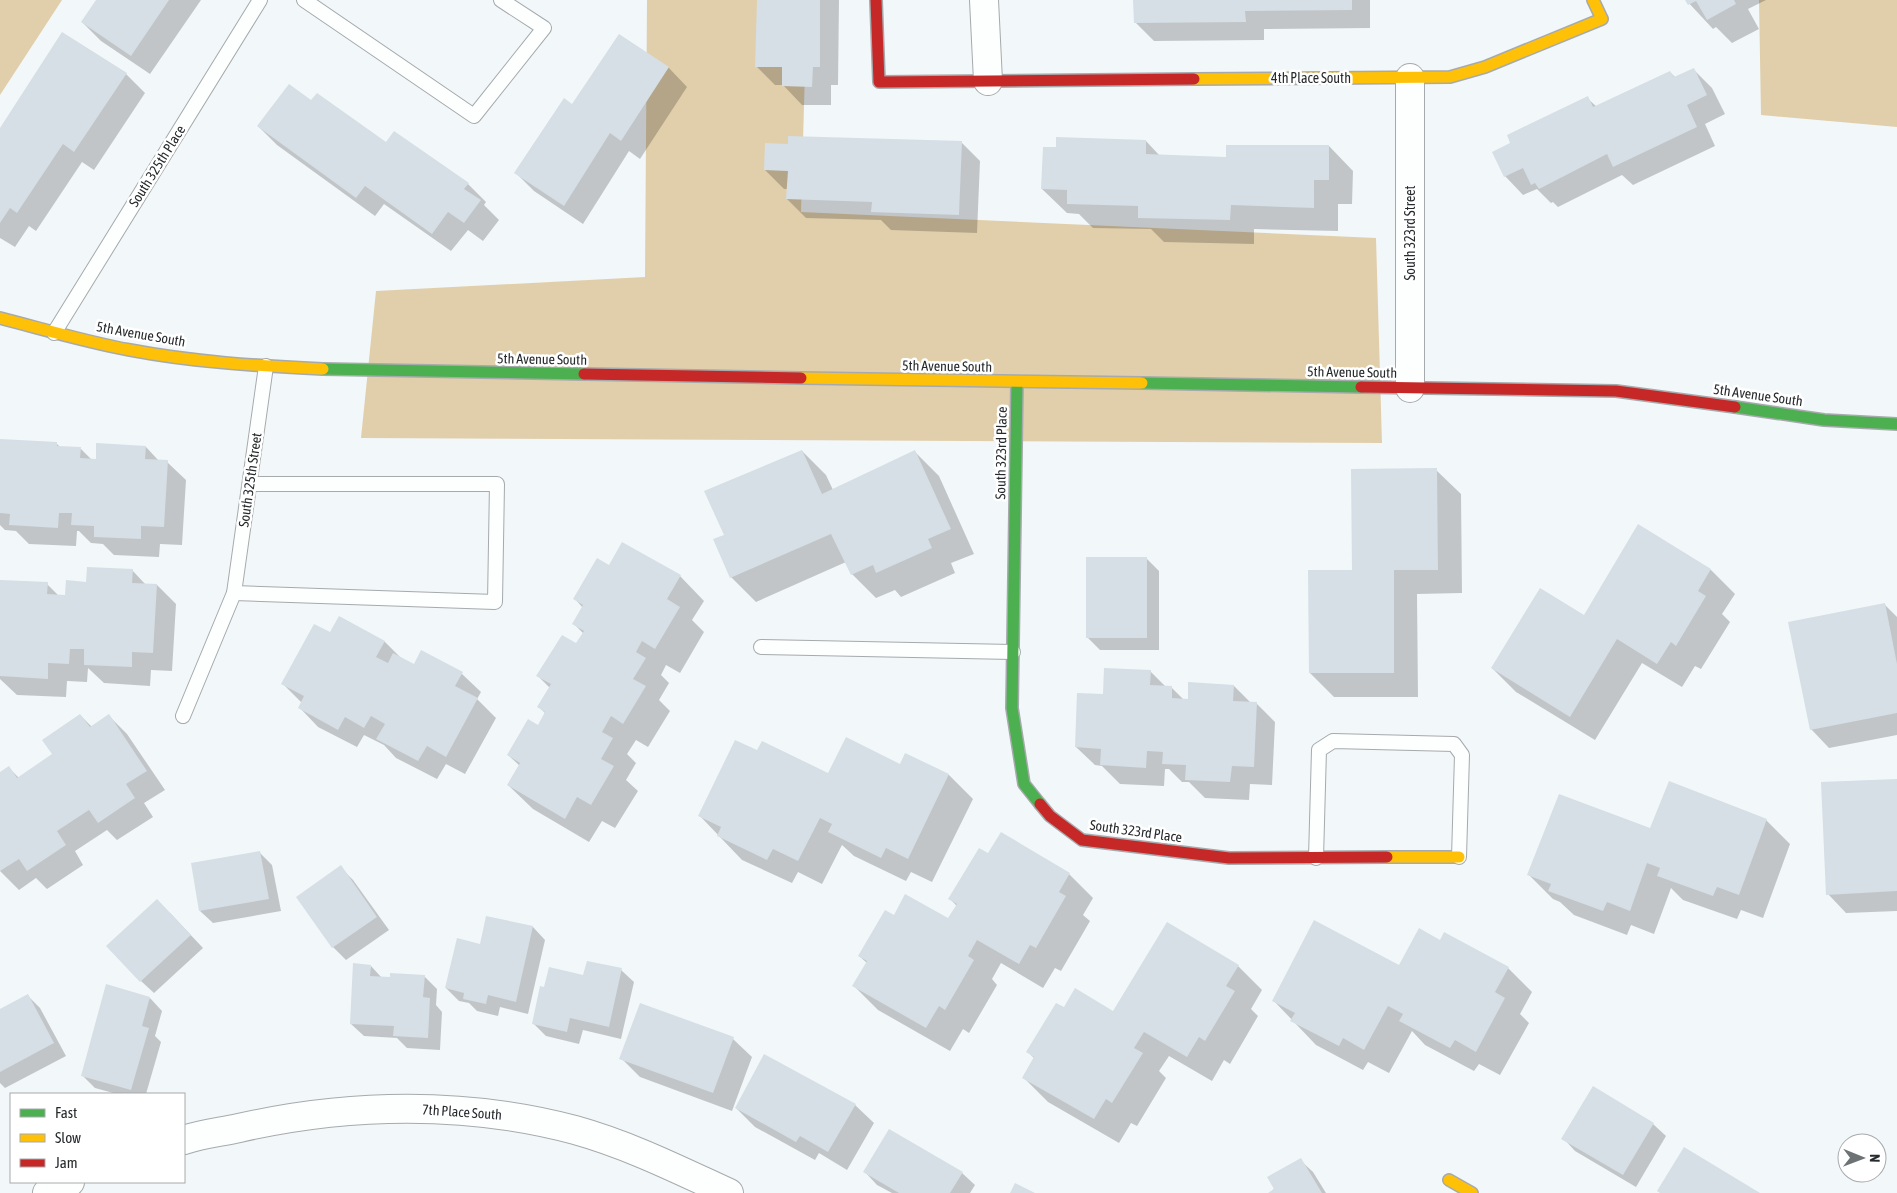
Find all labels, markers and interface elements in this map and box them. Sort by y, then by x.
street label: 4th Place South [1271,70,1351,86]
street label: South 325th Place [126,122,188,210]
street label: South 323rd Street [1402,185,1418,281]
street label: 5th Avenue South [95,318,187,350]
street label: 5th Avenue South [497,350,587,368]
street label: 5th Avenue South [902,357,992,375]
street label: 5th Avenue South [1307,363,1397,381]
street label: 5th Avenue South [1712,381,1804,409]
street label: South 323rd Place [992,406,1010,500]
street label: South 325th Street [235,432,265,528]
street label: South 323rd Place [1089,817,1183,845]
legend [10,1093,185,1183]
street label: 7th Place South [422,1101,502,1123]
text: Fast [55,1104,77,1121]
text: Slow [55,1129,81,1146]
north arrow [1837,1133,1887,1183]
text: Jam [55,1154,78,1171]
text: N [1867,1154,1883,1162]

